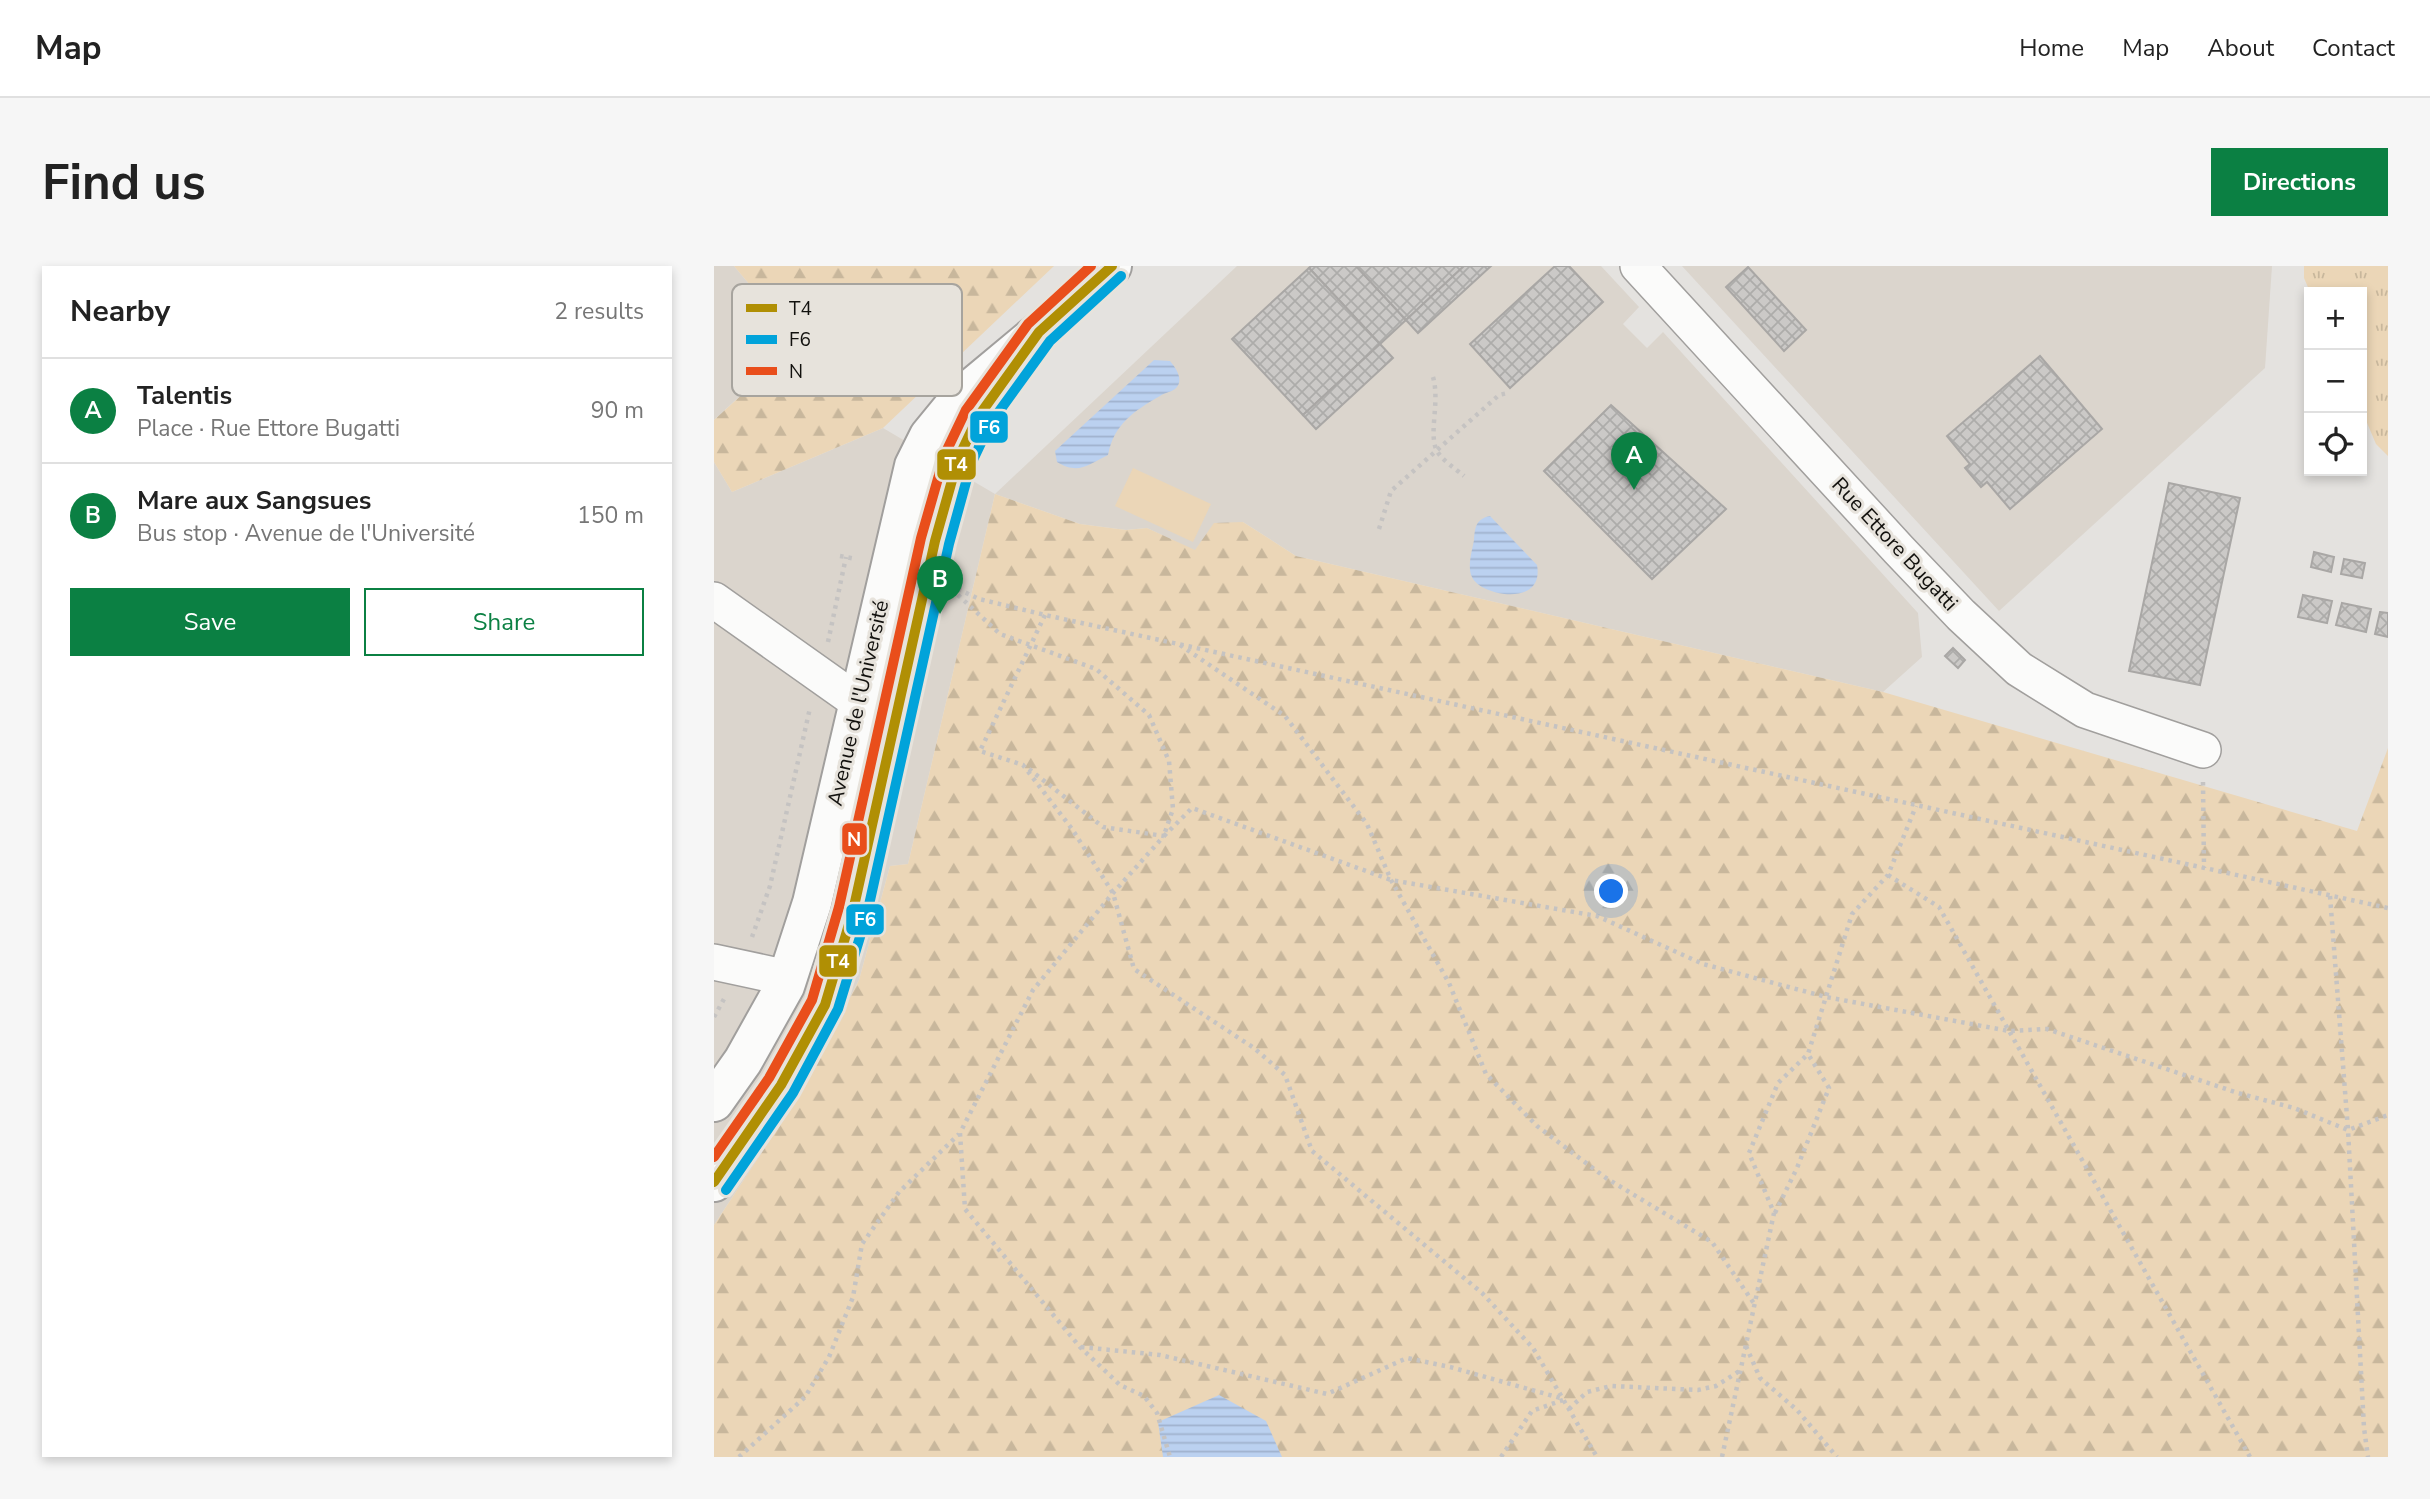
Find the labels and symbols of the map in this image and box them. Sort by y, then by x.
legend [732,284,962,396]
text: T4 [789,296,812,322]
text: F6 [789,327,811,353]
text: N [789,359,803,385]
line badge: F6 [969,410,1009,444]
text: F6 [978,415,1000,441]
pin: A [1611,432,1657,490]
line badge: T4 [936,448,977,481]
text: T4 [944,452,968,478]
street label: Rue Ettore Bugatti [1826,471,1964,617]
pin: B [917,556,963,614]
street label: Avenue de l'Université [821,597,895,809]
line badge: N [841,822,868,856]
text: N [847,827,861,853]
your location [1594,874,1628,908]
line badge: F6 [845,903,885,936]
text: F6 [854,907,876,933]
line badge: T4 [818,944,858,978]
text: T4 [826,949,850,975]

